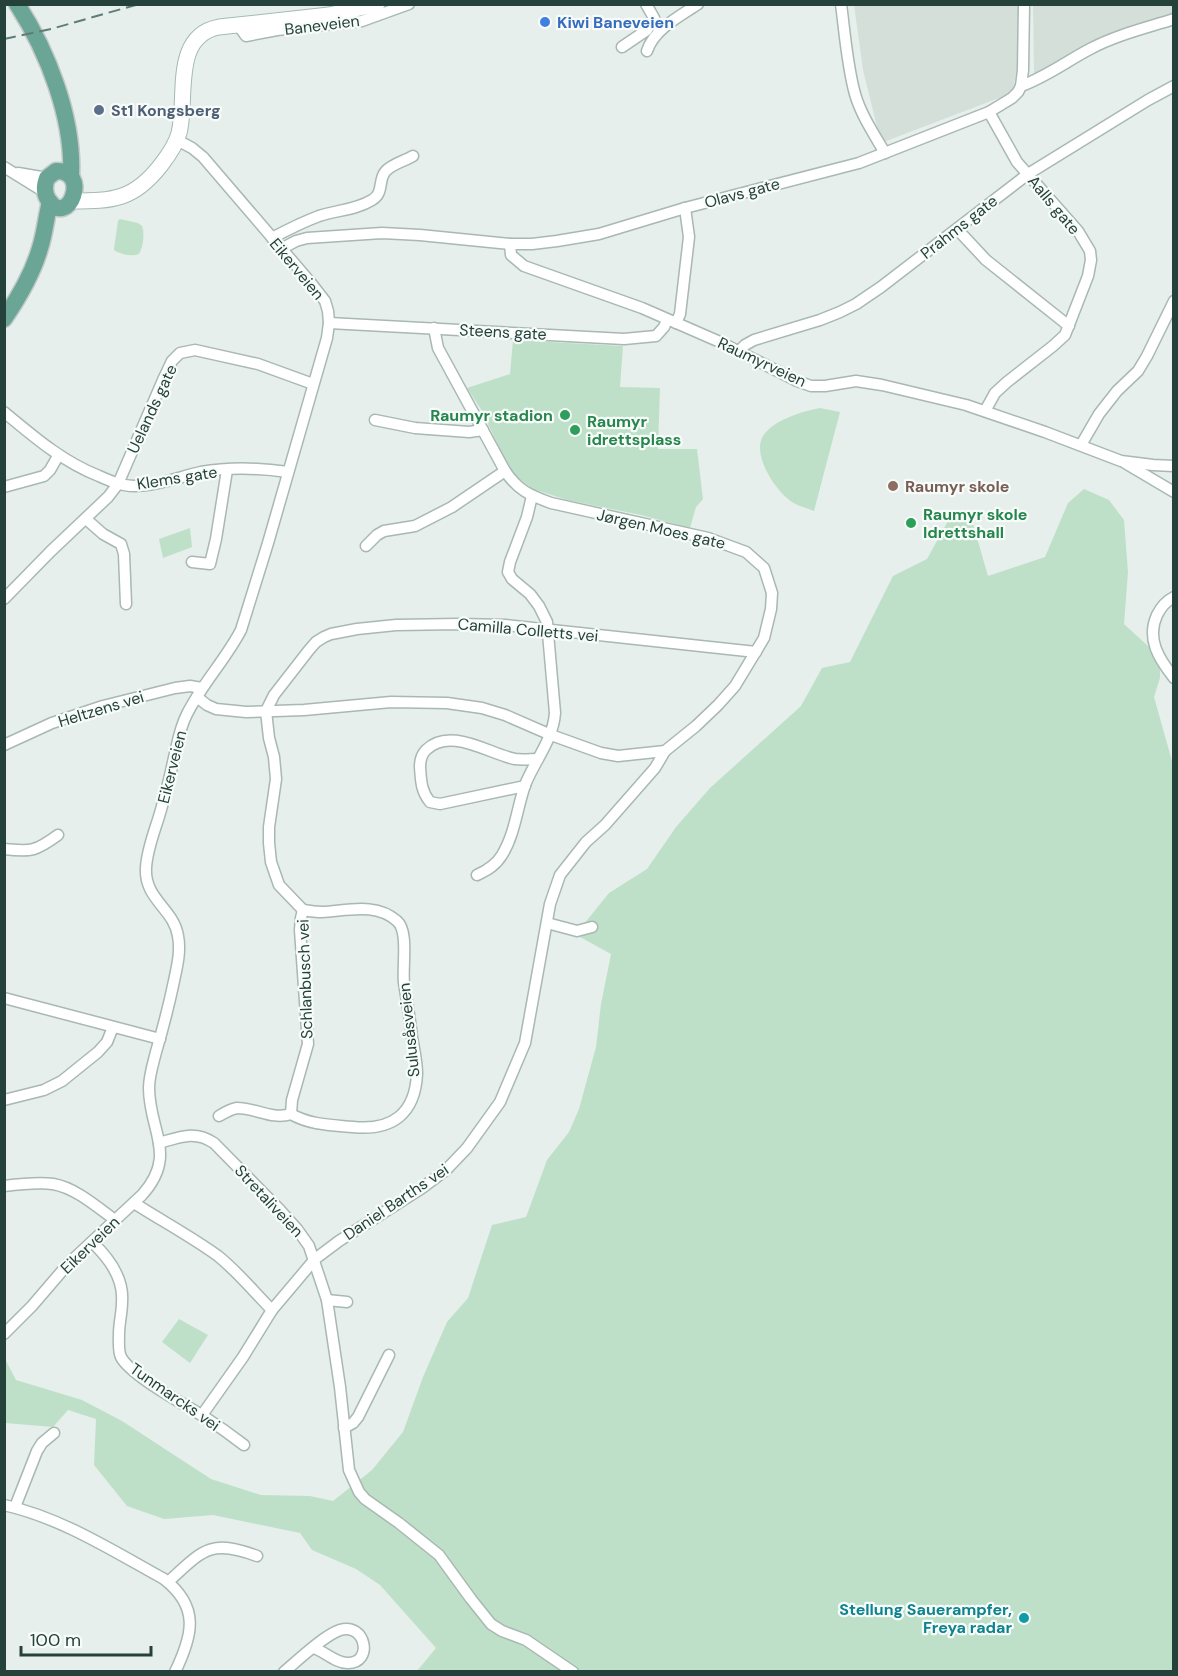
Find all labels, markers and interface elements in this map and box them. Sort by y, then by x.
street label: Baneveien [283,10,361,40]
place label: Kiwi Baneveien [557,12,674,33]
marker: Kiwi Baneveien [538,15,552,29]
place label: St1 Kongsberg [111,100,221,121]
marker: St1 Kongsberg [92,103,106,117]
street label: Aalls gate [1023,171,1085,239]
street label: Olavs gate [702,173,782,213]
street label: Prahms gate [916,190,1002,264]
street label: Eikerveien [265,234,329,304]
street label: Steens gate [459,319,547,345]
street label: Raumyrveien [714,332,810,392]
street label: Uelands gate [122,361,182,457]
place label: Raumyr stadion [430,405,553,426]
marker: Raumyr stadion [558,408,572,422]
place label: Raumyr idrettsplass [587,411,681,450]
marker: Raumyr idrettsplass [568,423,582,437]
street label: Klems gate [135,461,219,495]
place label: Raumyr skole [905,476,1010,497]
marker: Raumyr skole [886,479,900,493]
street label: Jørgen Moes gate [595,504,727,554]
place label: Raumyr skole Idrettshall [923,504,1028,543]
marker: Raumyr skole Idrettshall [904,516,918,530]
street label: Camilla Colletts vei [457,613,599,647]
street label: Heltzens vei [56,686,146,732]
street label: Eikerveien [153,728,191,806]
street label: Schlanbusch vei [292,919,318,1039]
street label: Sulusåsveien [394,982,424,1078]
street label: Daniel Barths vei [339,1159,453,1245]
street label: Stretaliveien [230,1160,308,1242]
street label: Eikerveien [56,1212,124,1278]
street label: Tunmarcks vei [126,1358,224,1436]
place label: Stellung Sauerampfer, Freya radar [839,1599,1012,1638]
marker: Stellung Sauerampfer, Freya radar [1017,1611,1031,1625]
scale bar [21,1619,152,1657]
text: 100 m [30,1628,81,1652]

